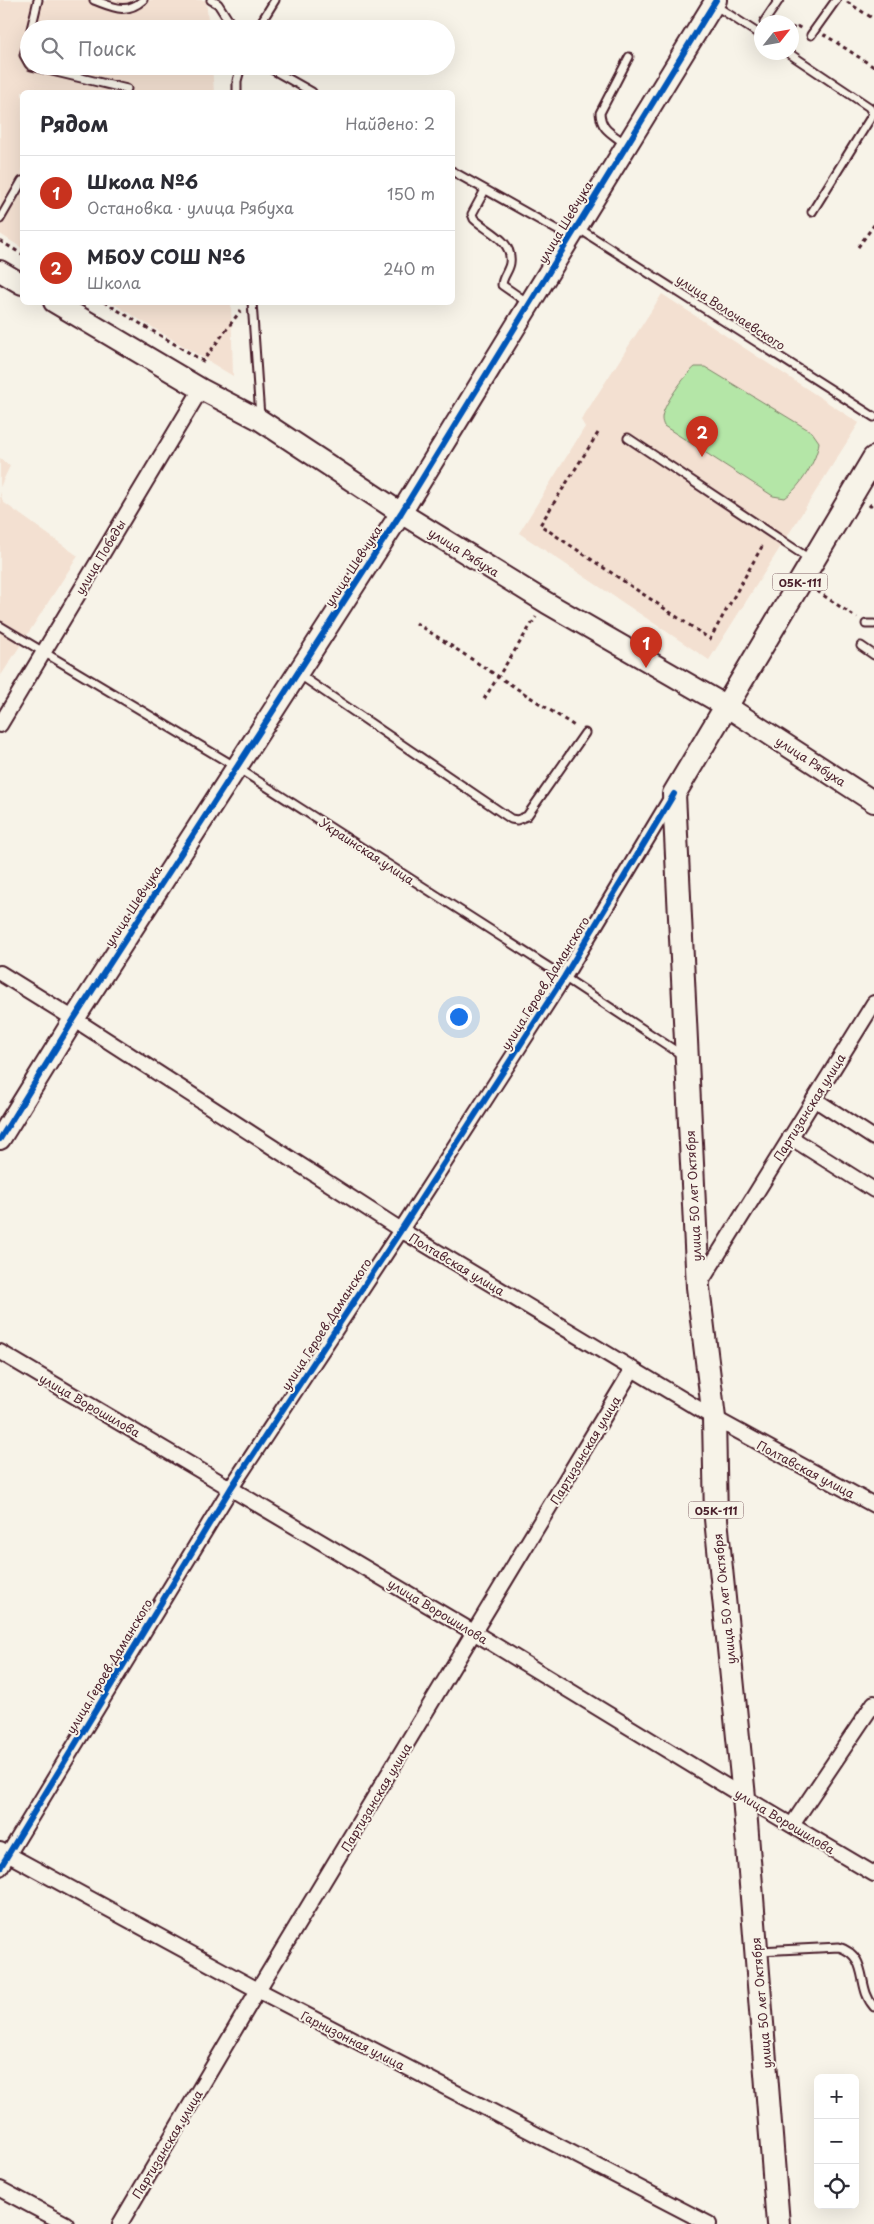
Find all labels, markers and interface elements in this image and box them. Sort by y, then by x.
north arrow [754,15,799,60]
search box [20,20,455,75]
icon: search [38,34,66,62]
text: Поиск [78,34,136,62]
text: Рядом [40,107,108,139]
text: Найдено: 2 [345,111,435,135]
text: Школа №6 [87,167,198,195]
street label: улица Шевчука [533,177,597,267]
text: 1 [52,181,60,205]
text: 150 m [387,181,435,205]
text: Остановка · улица Рябуха [87,195,294,219]
text: МБОУ СОШ №6 [87,242,245,270]
text: 2 [50,256,62,280]
text: 240 m [383,256,435,280]
text: Школа [87,270,141,294]
street label: улица Волочаевского [673,270,789,354]
pin: 2 [686,416,718,457]
street label: улица Победы [70,516,130,598]
street label: улица Шевчука [320,522,386,610]
street label: улица Рябуха [425,523,503,581]
road number: 05К-111 [772,574,828,590]
pin: 1 [630,627,662,668]
street label: улица Рябуха [772,732,850,791]
street label: Украинская улица [316,813,418,889]
street label: улица Шевчука [100,862,166,950]
street label: улица Героев Даманского [496,913,594,1053]
your location [446,1004,472,1030]
street label: Партизанская улица [769,1049,850,1164]
street label: улица 50 лет Октября [681,1130,705,1262]
street label: Полтавская улица [406,1228,509,1300]
street label: улица Героев Даманского [276,1254,376,1394]
street label: улица Ворошилова [36,1369,144,1441]
street label: Партизанская улица [545,1392,625,1508]
street label: Полтавская улица [754,1436,859,1503]
road number: 05К-111 [688,1502,744,1518]
street label: улица 50 лет Октября [708,1533,740,1665]
street label: улица Ворошилова [385,1574,492,1648]
street label: улица Героев Даманского [62,1595,157,1737]
street label: Партизанская улица [336,1739,416,1855]
street label: улица Ворошилова [732,1784,839,1858]
street label: улица 50 лет Октября [746,1937,776,2069]
street label: Гарнизонная улица [298,2006,408,2074]
map controls [814,2074,859,2209]
button: + [814,2074,859,2119]
street label: Партизанская улица [127,2086,207,2202]
button: − [814,2119,859,2164]
button: locate [814,2164,859,2209]

